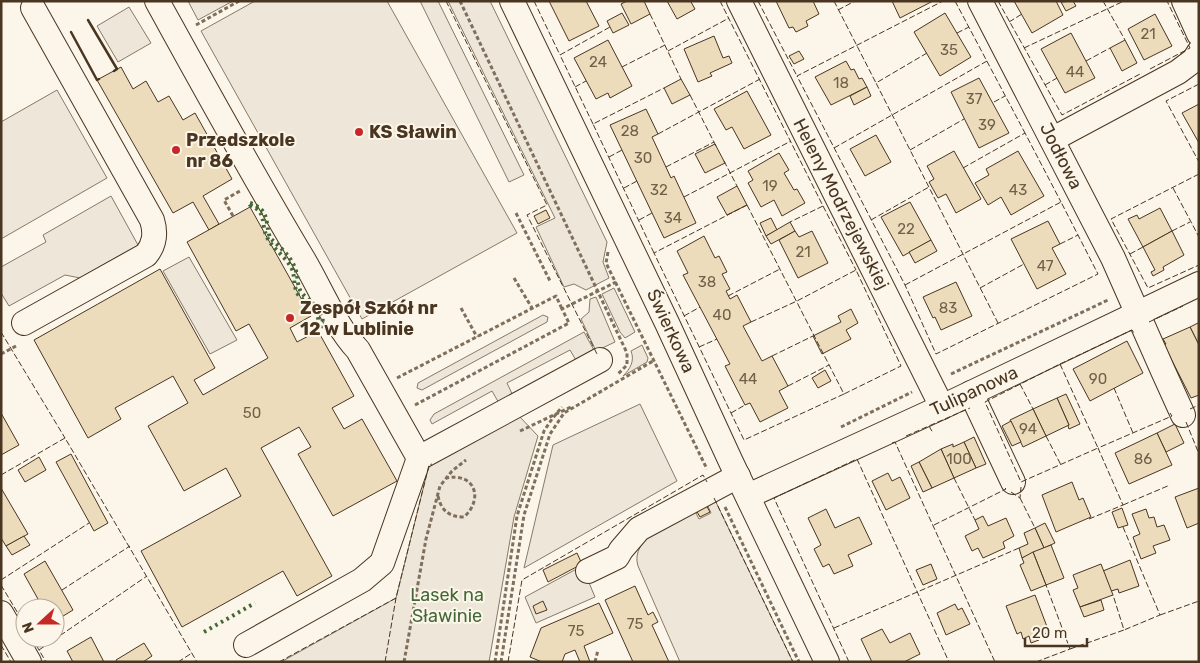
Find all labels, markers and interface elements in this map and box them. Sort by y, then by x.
house number: 21 [1140,25,1156,43]
house number: 35 [940,41,958,59]
house number: 24 [589,53,607,71]
house number: 44 [1066,63,1084,81]
house number: 18 [833,74,849,92]
house number: 37 [966,90,983,108]
street label: Heleny Modrzejewskiej [788,115,894,293]
house number: 39 [978,116,996,134]
street label: Jodłowa [1035,119,1087,193]
place label: KS Sławin [369,121,457,143]
house number: 28 [621,122,639,140]
marker: KS Sławin [353,126,365,138]
place label: Przedszkole nr 86 [186,129,295,172]
marker: Przedszkole nr 86 [170,144,182,156]
house number: 30 [634,149,652,167]
house number: 19 [762,177,778,195]
house number: 32 [650,181,668,199]
house number: 43 [1009,181,1027,199]
house number: 34 [664,209,682,227]
house number: 22 [897,220,915,238]
house number: 21 [795,243,811,261]
house number: 47 [1037,257,1054,275]
house number: 38 [698,273,716,291]
street label: Świerkowa [642,286,700,376]
place label: Zespół Szkół nr 12 w Lublinie [300,297,437,340]
house number: 83 [939,299,957,317]
house number: 40 [713,306,731,324]
marker: Zespół Szkół nr 12 w Lublinie [284,312,296,324]
street label: Tulipanowa [927,361,1021,421]
house number: 44 [739,370,757,388]
house number: 90 [1089,370,1107,388]
house number: 50 [243,404,261,422]
house number: 94 [1019,420,1037,438]
house number: 100 [946,450,972,468]
house number: 86 [1134,450,1152,468]
park label: Lasek na Sławinie [410,584,484,627]
north arrow [15,598,65,648]
house number: 75 [627,615,643,633]
scale bar [1025,616,1088,648]
text: N [19,620,38,635]
house number: 75 [568,622,584,640]
text: 20 m [1032,624,1067,642]

